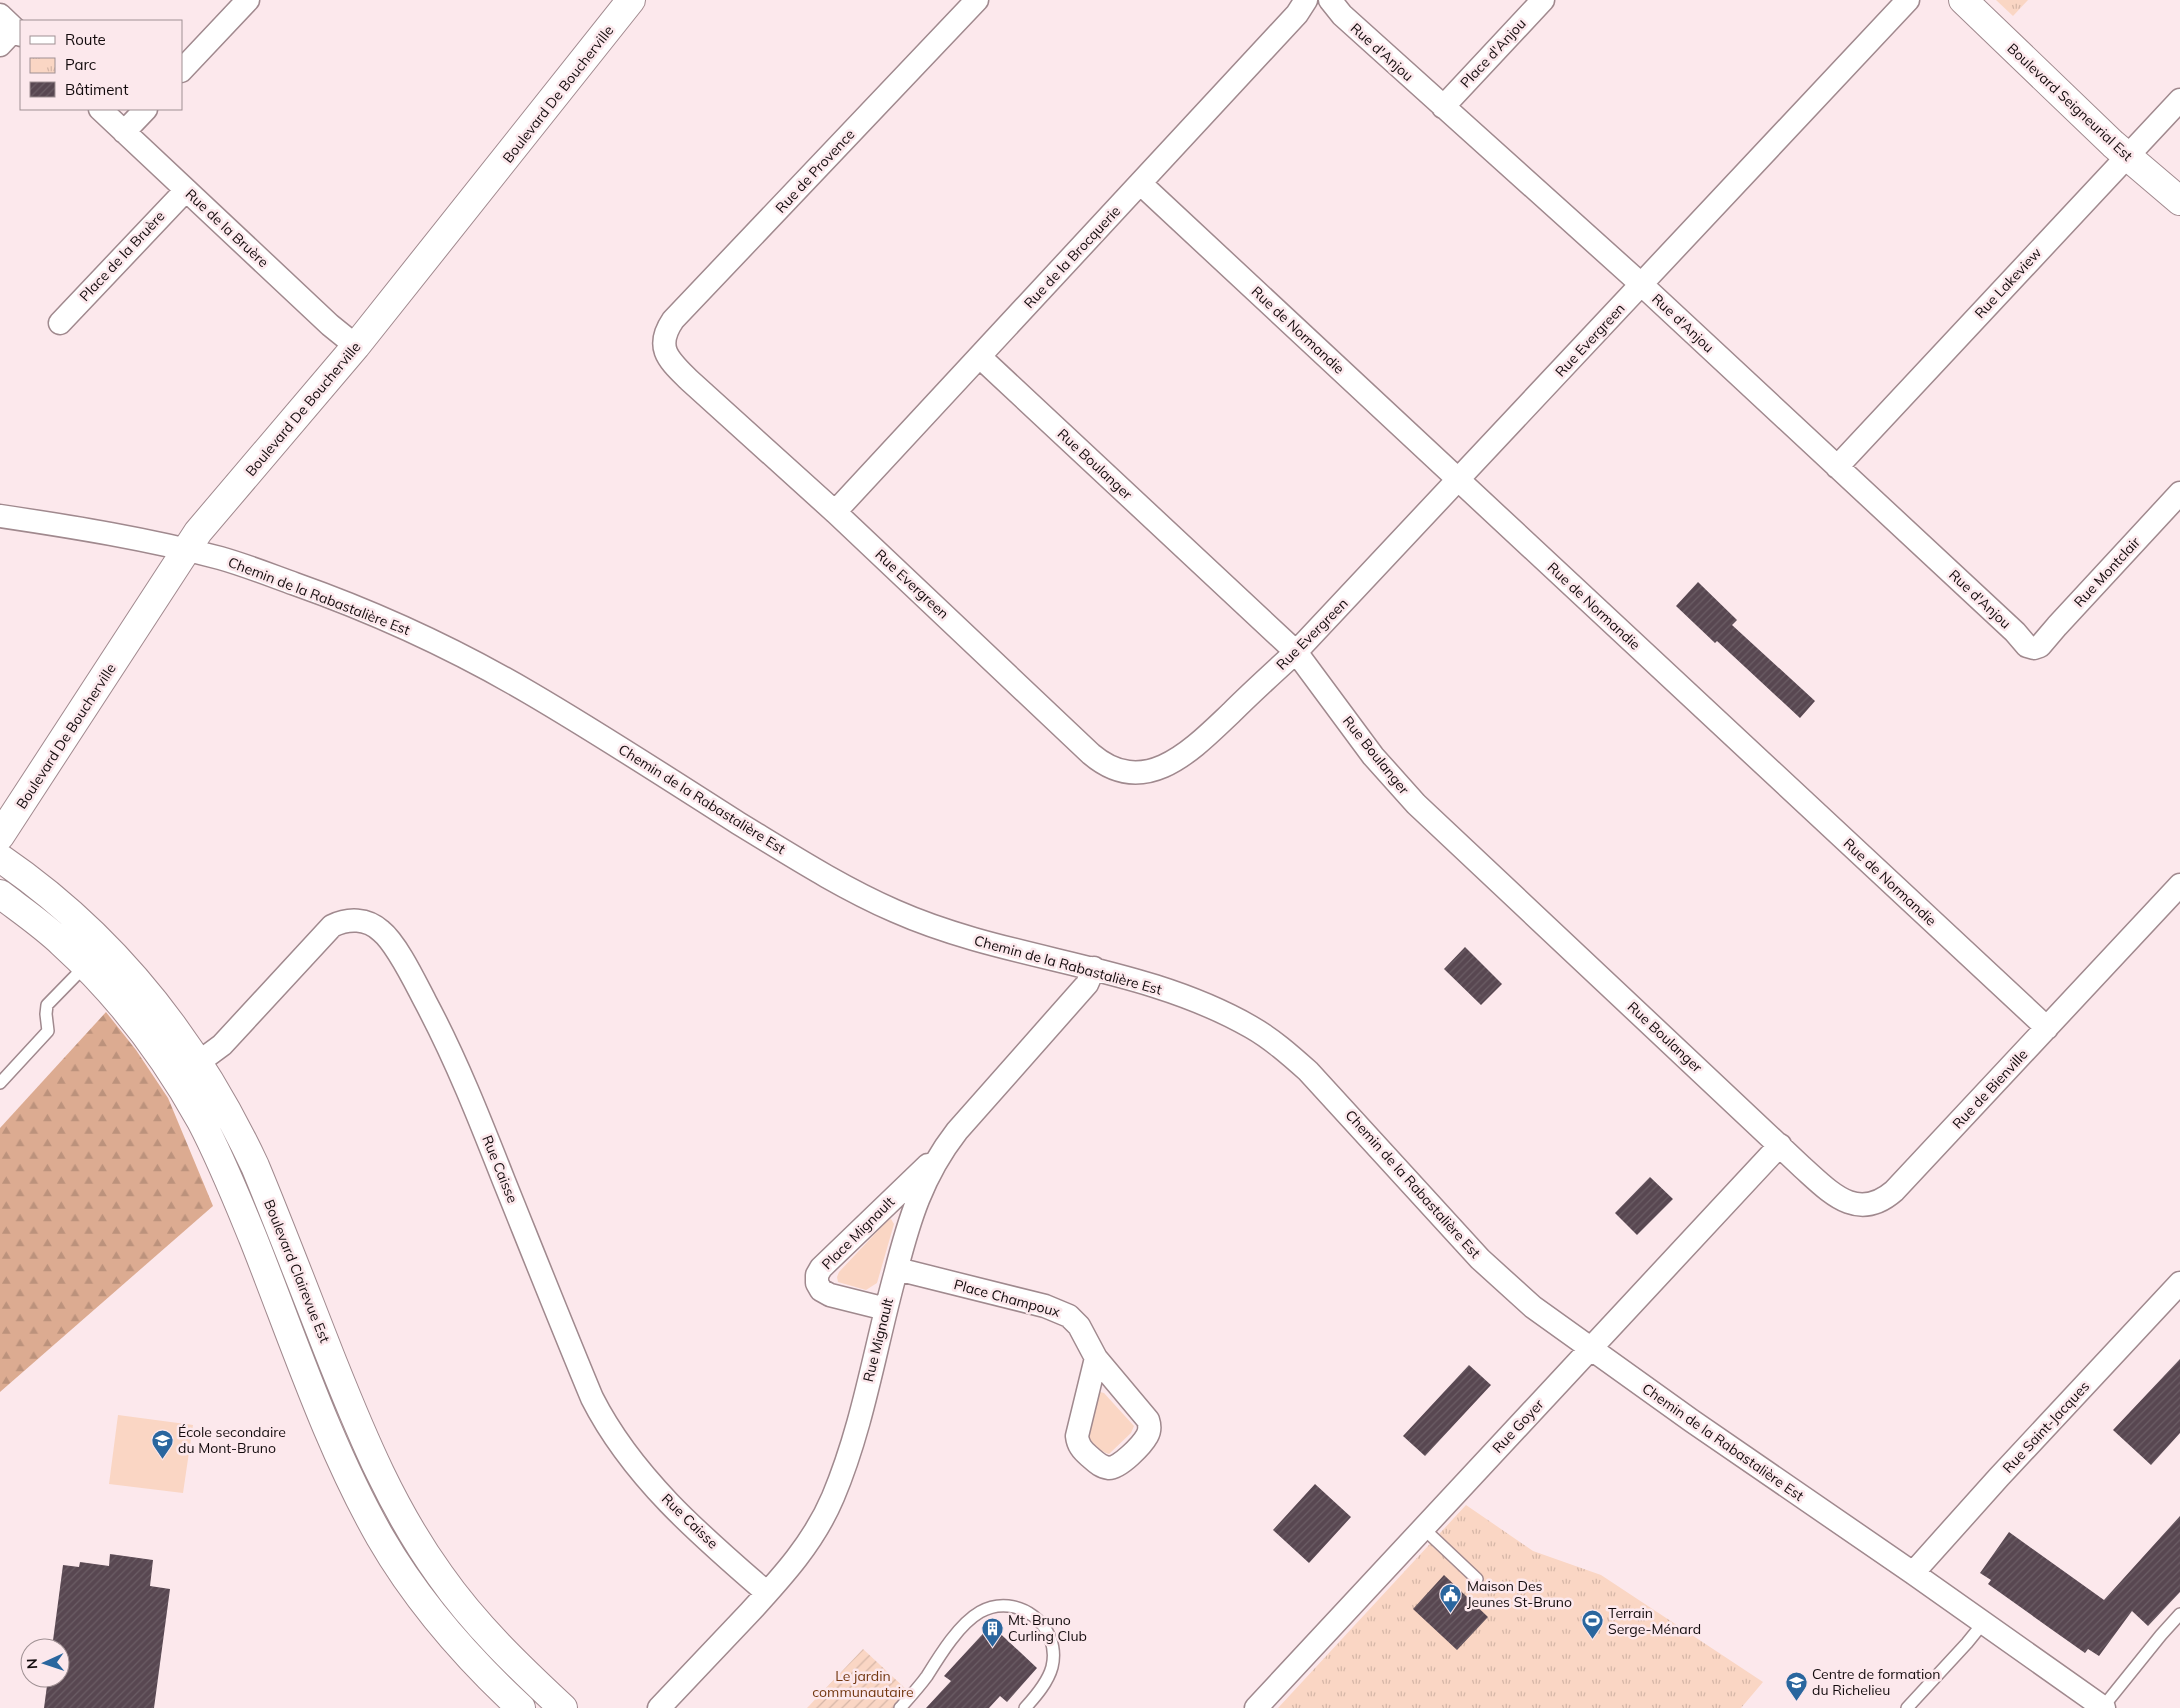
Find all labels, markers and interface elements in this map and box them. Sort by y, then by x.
street label: Place d'Anjou [1456,15,1530,91]
street label: Rue d'Anjou [1347,19,1417,85]
legend [20,20,182,110]
street label: Boulevard De Boucherville [499,22,617,166]
text: Route [65,30,106,49]
street label: Boulevard Seigneurial Est [2004,39,2137,165]
text: Parc [65,55,96,74]
text: Bâtiment [65,80,128,99]
street label: Rue de Provence [772,125,858,217]
street label: Rue de la Bruère [182,185,272,271]
street label: Rue de la Brocquerie [1020,202,1124,312]
street label: Place de la Bruère [76,207,168,305]
street label: Rue Lakeview [1971,244,2045,322]
street label: Rue de Normandie [1248,282,1348,378]
street label: Rue d'Anjou [1648,290,1718,356]
street label: Rue Evergreen [1551,300,1629,380]
street label: Boulevard De Boucherville [242,338,364,480]
street label: Rue Boulanger [1054,425,1137,504]
street label: Rue Montclair [2070,533,2145,611]
street label: Rue Evergreen [872,545,952,623]
street label: Chemin de la Rabastalière Est [225,553,413,639]
street label: Rue de Normandie [1544,558,1644,654]
street label: Rue d'Anjou [1945,566,2015,632]
street label: Rue Evergreen [1272,594,1352,674]
street label: Boulevard De Boucherville [12,660,120,812]
street label: Rue Boulanger [1339,712,1414,799]
street label: Chemin de la Rabastalière Est [615,740,789,858]
street label: Rue de Normandie [1840,834,1940,930]
street label: Chemin de la Rabastalière Est [972,931,1164,999]
street label: Rue Boulanger [1624,998,1707,1077]
street label: Rue de Bienville [1949,1045,2031,1133]
street label: Chemin de la Rabastalière Est [1342,1106,1484,1262]
street label: Rue Caisse [478,1132,522,1206]
street label: Place Mignault [818,1193,898,1273]
street label: Boulevard Clairevue Est [260,1197,334,1345]
street label: Place Champoux [952,1275,1063,1321]
street label: Rue Mignault [859,1296,897,1384]
street label: Rue Saint-Jacques [1999,1377,2093,1477]
street label: Chemin de la Rabastalière Est [1639,1379,1807,1505]
street label: Rue Goyer [1489,1395,1548,1457]
place label: École secondaire du Mont-Bruno [178,1423,286,1457]
school or university icon: École secondaire du Mont-Bruno [150,1428,174,1459]
street label: Rue Caisse [658,1490,722,1552]
place label: Maison Des Jeunes St-Bruno [1467,1577,1572,1611]
public building icon: Maison Des Jeunes St-Bruno [1439,1582,1463,1613]
place label: Terrain Serge-Ménard [1608,1604,1701,1638]
sports icon: Terrain Serge-Ménard [1580,1609,1604,1640]
place label: Mt. Bruno Curling Club [1008,1611,1087,1645]
building icon: Mt. Bruno Curling Club [980,1616,1004,1647]
north arrow [20,1638,70,1688]
text: N [23,1658,41,1669]
place label: Centre de formation du Richelieu [1812,1665,1940,1699]
park label: Le jardin communautaire [812,1667,914,1701]
school or university icon: Centre de formation du Richelieu [1784,1670,1808,1701]

